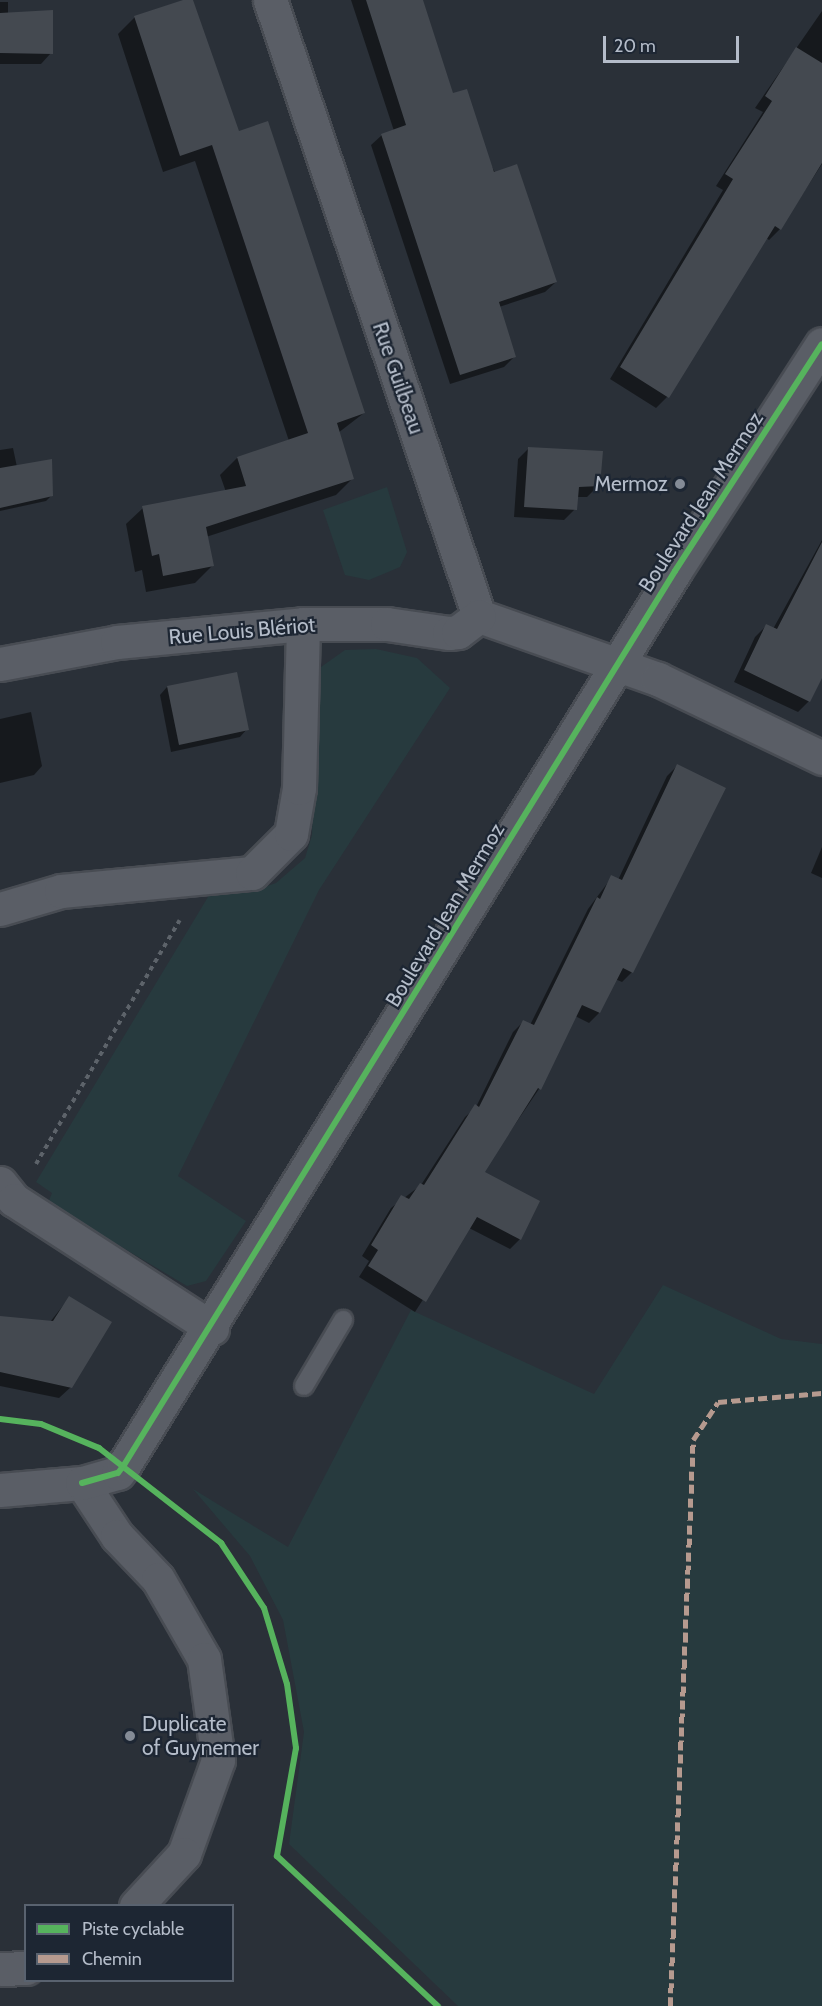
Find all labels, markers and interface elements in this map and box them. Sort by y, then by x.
scale bar [606,24,742,62]
text: 20 m [614,35,656,57]
street label: Rue Guilbeau [367,319,429,437]
street label: Boulevard Jean Mermoz [633,407,769,597]
place label: Mermoz [594,471,668,497]
marker: Mermoz [673,477,687,491]
street label: Rue Louis Blériot [168,612,316,650]
street label: Boulevard Jean Mermoz [380,819,510,1011]
place label: Duplicate of Guynemer [142,1711,259,1761]
marker: Duplicate of Guynemer [123,1729,137,1743]
legend [24,1904,234,1982]
text: Piste cyclable [82,1918,184,1940]
text: Chemin [82,1948,142,1970]

